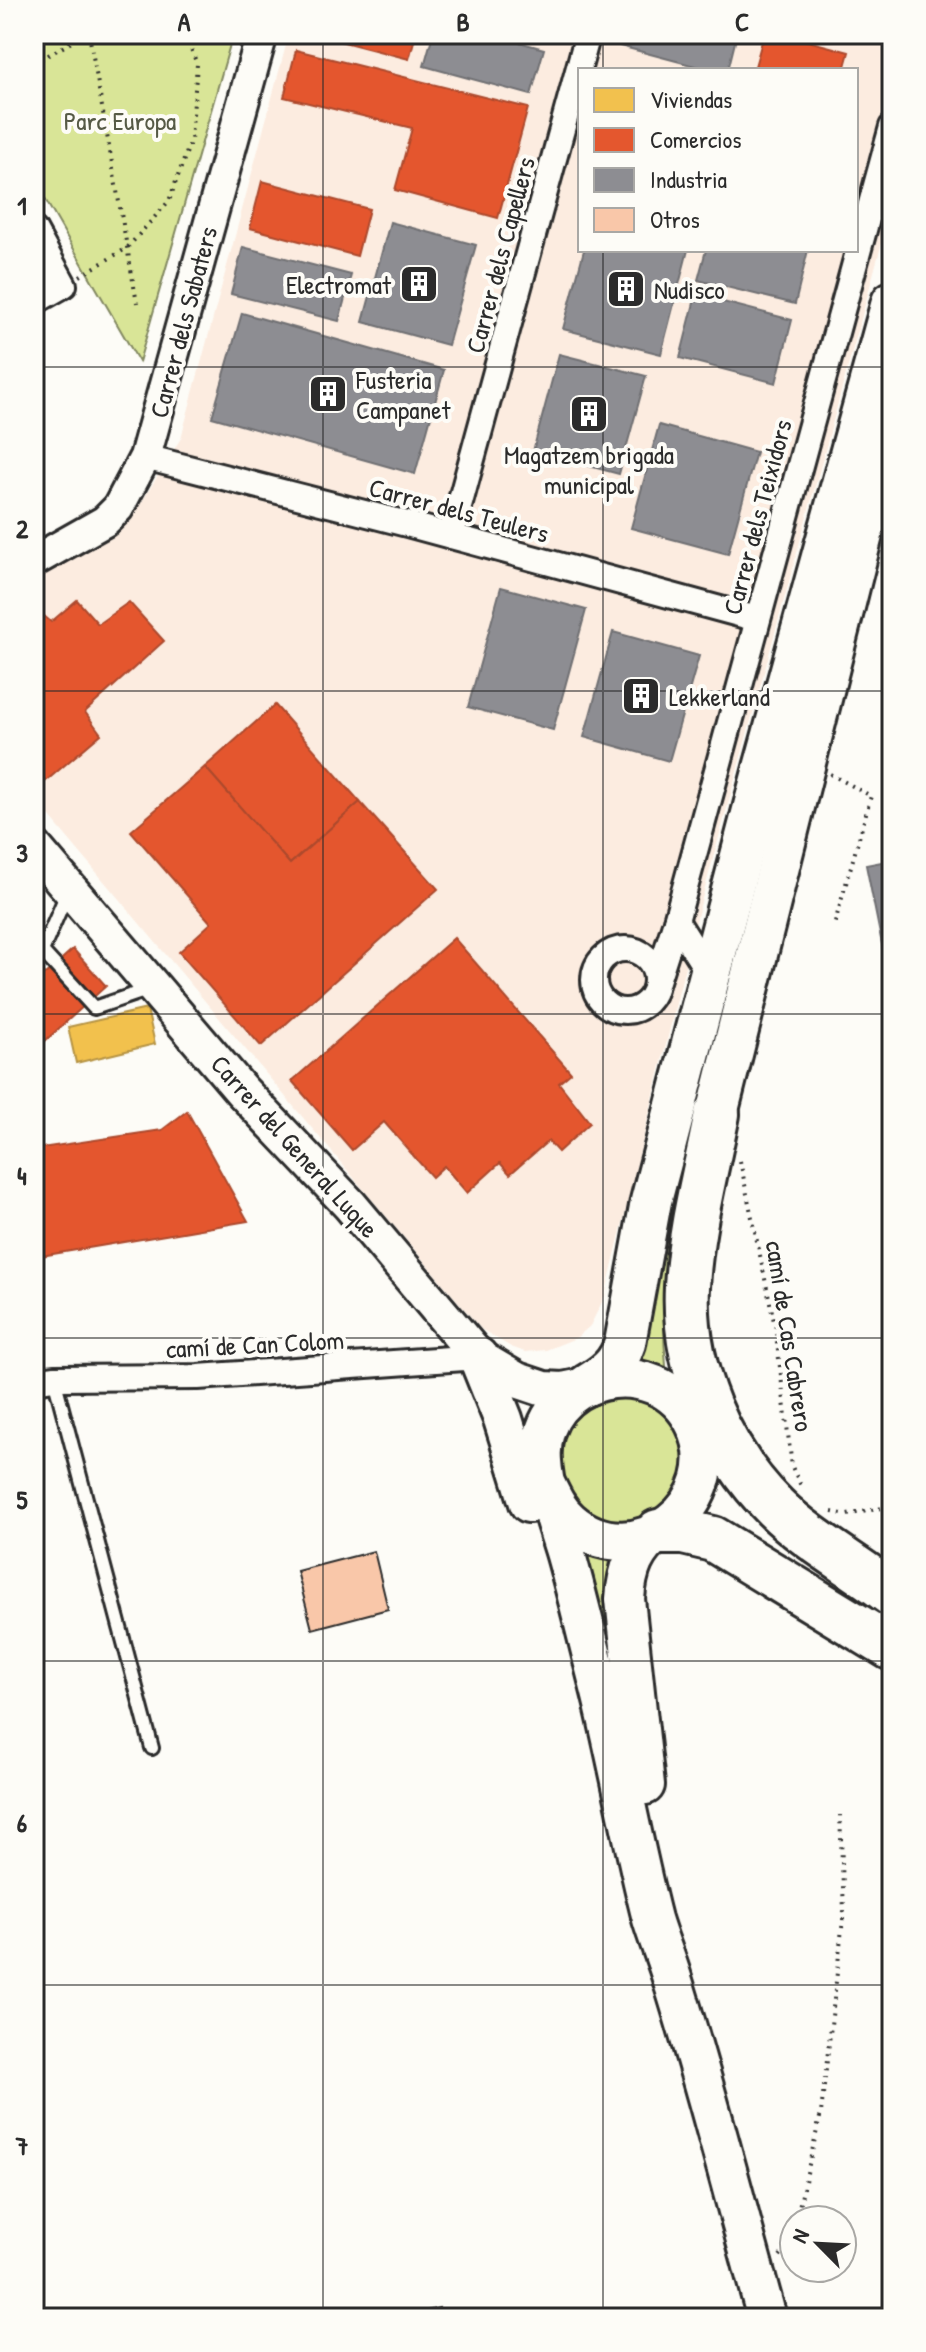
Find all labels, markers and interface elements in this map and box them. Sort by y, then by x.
text: A [178,4,191,39]
text: B [456,4,470,39]
text: C [735,4,749,39]
legend [578,68,858,252]
text: Viviendas [650,83,732,115]
park label: Parc Europa [64,103,176,138]
text: Comercios [650,123,742,155]
street label: Carrer dels Capellers [457,153,543,357]
text: Industria [650,163,727,195]
text: 1 [17,188,27,223]
text: Otros [650,203,700,235]
street label: Carrer dels Sabaters [141,223,225,421]
building icon: Electromat [398,263,440,305]
place label: Electromat [286,267,392,302]
building icon: Nudisco [605,268,647,310]
place label: Nudisco [654,272,725,307]
place label: Fusteria Campanet [355,362,452,427]
building icon: Fusteria Campanet [307,373,349,415]
building icon: Magatzem brigada municipal [568,393,610,435]
street label: Carrer dels Teixidors [714,416,800,618]
place label: Magatzem brigada municipal [504,437,674,502]
street label: Carrer dels Teulers [365,469,553,551]
text: 2 [16,511,29,546]
building icon: Lekkerland [620,675,662,717]
place label: Lekkerland [669,679,770,714]
text: 3 [16,835,28,870]
street label: Carrer del General Luque [203,1047,387,1245]
text: 4 [17,1158,27,1193]
street label: camí de Cas Cabrero [758,1238,822,1434]
street label: camí de Can Colom [165,1322,345,1366]
text: 5 [17,1482,28,1517]
text: 6 [17,1805,28,1840]
text: 7 [15,2128,29,2163]
north arrow [778,2204,858,2284]
text: N [784,2224,816,2247]

